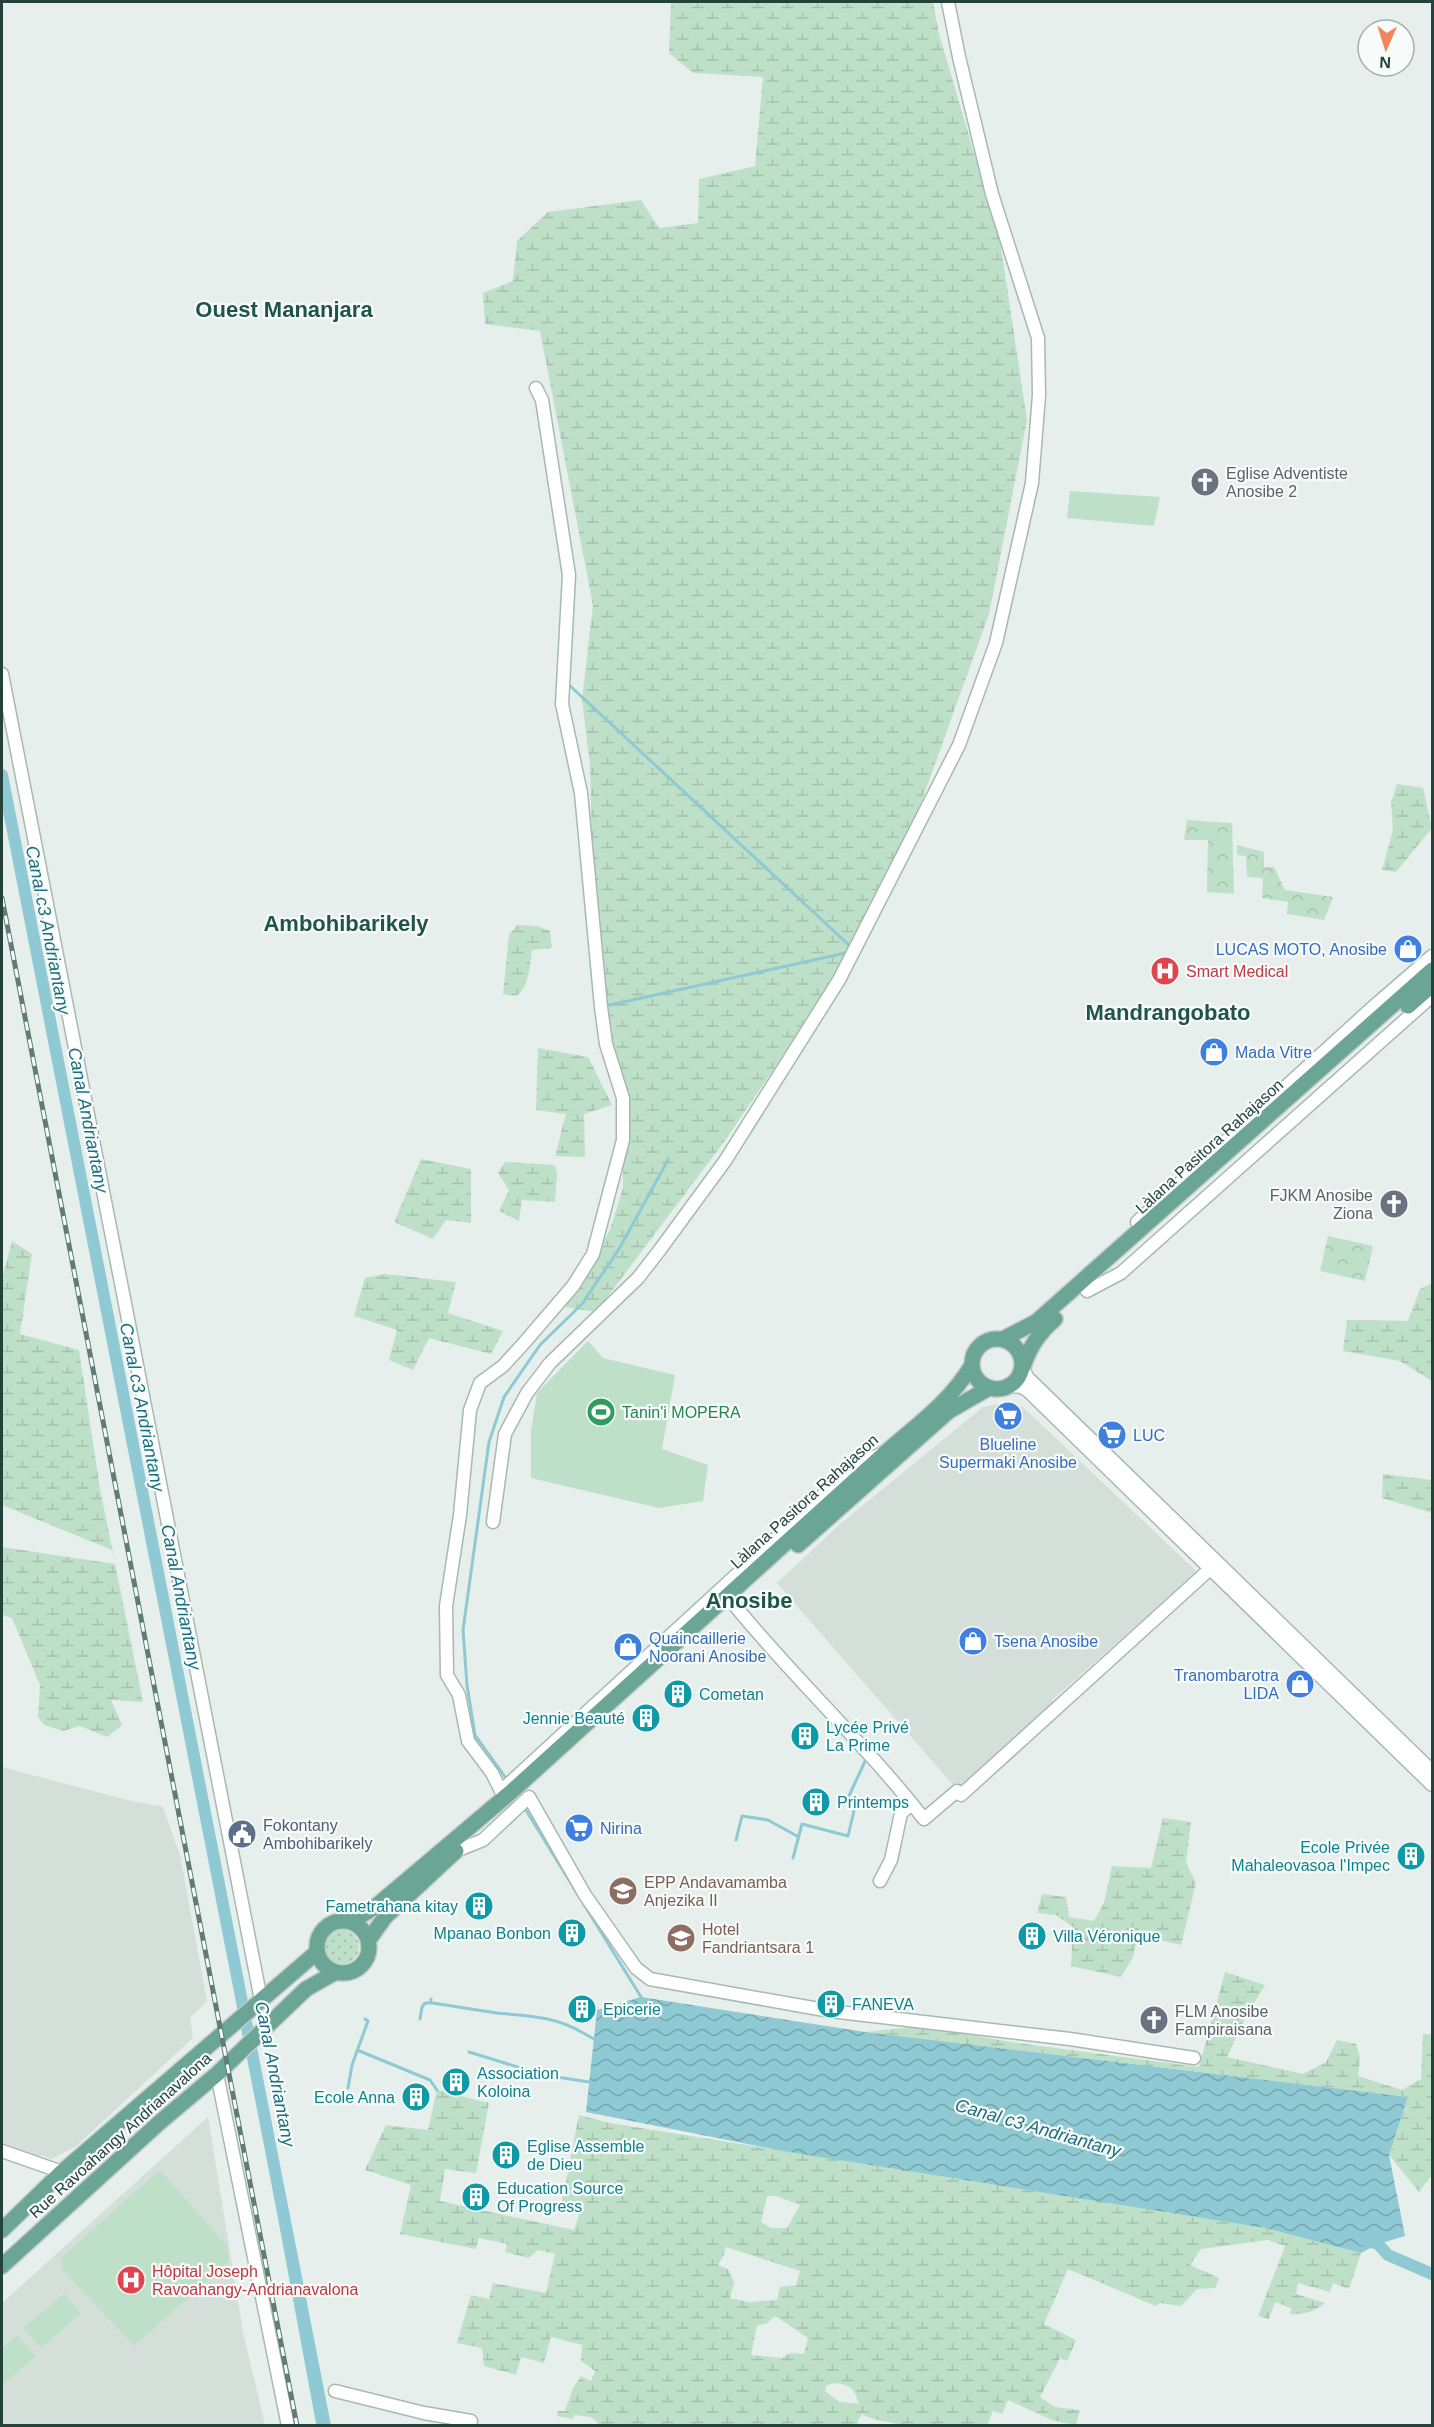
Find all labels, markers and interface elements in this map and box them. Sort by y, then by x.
north arrow [1356,18,1416,78]
text: N [1379,54,1391,71]
district label: Ouest Mananjara [195,297,373,322]
place label: Eglise Adventiste Anosibe 2 [1226,465,1348,500]
church icon: Eglise Adventiste Anosibe 2 [1189,466,1221,498]
water label: Canal c3 Andriantany [22,844,74,1017]
district label: Ambohibarikely [263,911,429,936]
shop icon: LUCAS MOTO, Anosibe [1392,933,1424,965]
place label: LUCAS MOTO, Anosibe [1216,941,1387,958]
hospital icon: Smart Medical [1149,955,1181,987]
place label: Smart Medical [1186,963,1288,980]
district label: Mandrangobato [1086,1000,1251,1025]
shop icon: Mada Vitre [1198,1036,1230,1068]
place label: Mada Vitre [1235,1044,1312,1061]
water label: Canal Andriantany [64,1046,112,1195]
street label: Làlana Pasitora Rahajason [1132,1076,1286,1217]
place label: FJKM Anosibe Ziona [1270,1187,1373,1222]
church icon: FJKM Anosibe Ziona [1378,1188,1410,1220]
water label: Canal c3 Andriantany [116,1321,168,1494]
sports icon: Tanin'i MOPERA [585,1396,617,1428]
supermarket icon: Blueline Supermaki Anosibe [992,1400,1024,1432]
place label: Tanin'i MOPERA [622,1404,741,1421]
supermarket icon: LUC [1096,1419,1128,1451]
place label: LUC [1133,1427,1165,1444]
street label: Làlana Pasitora Rahajason [727,1431,881,1572]
place label: Blueline Supermaki Anosibe [939,1436,1077,1471]
water label: Canal Andriantany [157,1523,205,1672]
district label: Anosibe [706,1588,792,1613]
shop icon: Tsena Anosibe [957,1625,989,1657]
place label: Quaincaillerie Noorani Anosibe [649,1630,767,1665]
shop icon: Quaincaillerie Noorani Anosibe [612,1631,644,1663]
place label: Tsena Anosibe [994,1633,1098,1650]
place label: Tranombarotra LIDA [1174,1667,1279,1702]
shop icon: Tranombarotra LIDA [1284,1668,1316,1700]
building icon: Cometan [662,1678,694,1710]
place label: Cometan [699,1686,764,1703]
building icon: Jennie Beauté [630,1702,662,1734]
place label: Jennie Beauté [523,1710,625,1727]
place label: Lycée Privé La Prime [826,1719,909,1754]
building icon: Lycée Privé La Prime [789,1720,821,1752]
building icon: Printemps [800,1786,832,1818]
place label: Printemps [837,1794,909,1811]
supermarket icon: Nirina [563,1812,595,1844]
place label: Fokontany Ambohibarikely [263,1817,372,1852]
public building icon: Fokontany Ambohibarikely [226,1818,258,1850]
place label: Nirina [600,1820,642,1837]
place label: Ecole Privée Mahaleovasoa l'Impec [1231,1839,1390,1874]
building icon: Ecole Privée Mahaleovasoa l'Impec [1395,1840,1427,1872]
place label: EPP Andavamamba Anjezika II [644,1874,787,1909]
school or university icon: EPP Andavamamba Anjezika II [607,1875,639,1907]
building icon: Fametrahana kitay [463,1890,495,1922]
place label: Fametrahana kitay [325,1898,458,1915]
building icon: Mpanao Bonbon [556,1917,588,1949]
building icon: Villa Véronique [1016,1920,1048,1952]
place label: Hotel Fandriantsara 1 [702,1921,814,1956]
school or university icon: Hotel Fandriantsara 1 [665,1922,697,1954]
place label: Mpanao Bonbon [434,1925,551,1942]
place label: Villa Véronique [1053,1928,1160,1945]
building icon: FANEVA [815,1988,847,2020]
building icon: Epicerie [566,1993,598,2025]
place label: FANEVA [852,1996,914,2013]
water label: Canal Andriantany [251,2000,299,2149]
place label: Epicerie [603,2001,661,2018]
place label: FLM Anosibe Fampiraisana [1175,2003,1272,2038]
church icon: FLM Anosibe Fampiraisana [1138,2004,1170,2036]
street label: Rue Ravoahangy Andrianavalona [26,2049,215,2221]
place label: Association Koloina [477,2065,559,2100]
building icon: Association Koloina [440,2066,472,2098]
building icon: Ecole Anna [400,2081,432,2113]
place label: Ecole Anna [314,2089,395,2106]
water label: Canal c3 Andriantany [953,2095,1124,2162]
place label: Eglise Assemble de Dieu [527,2138,644,2173]
building icon: Eglise Assemble de Dieu [490,2139,522,2171]
place label: Education Source Of Progress [497,2180,623,2215]
building icon: Education Source Of Progress [460,2181,492,2213]
place label: Hôpital Joseph Ravoahangy-Andrianavalona [152,2263,358,2298]
hospital icon: Hôpital Joseph Ravoahangy-Andrianavalona [115,2264,147,2296]

